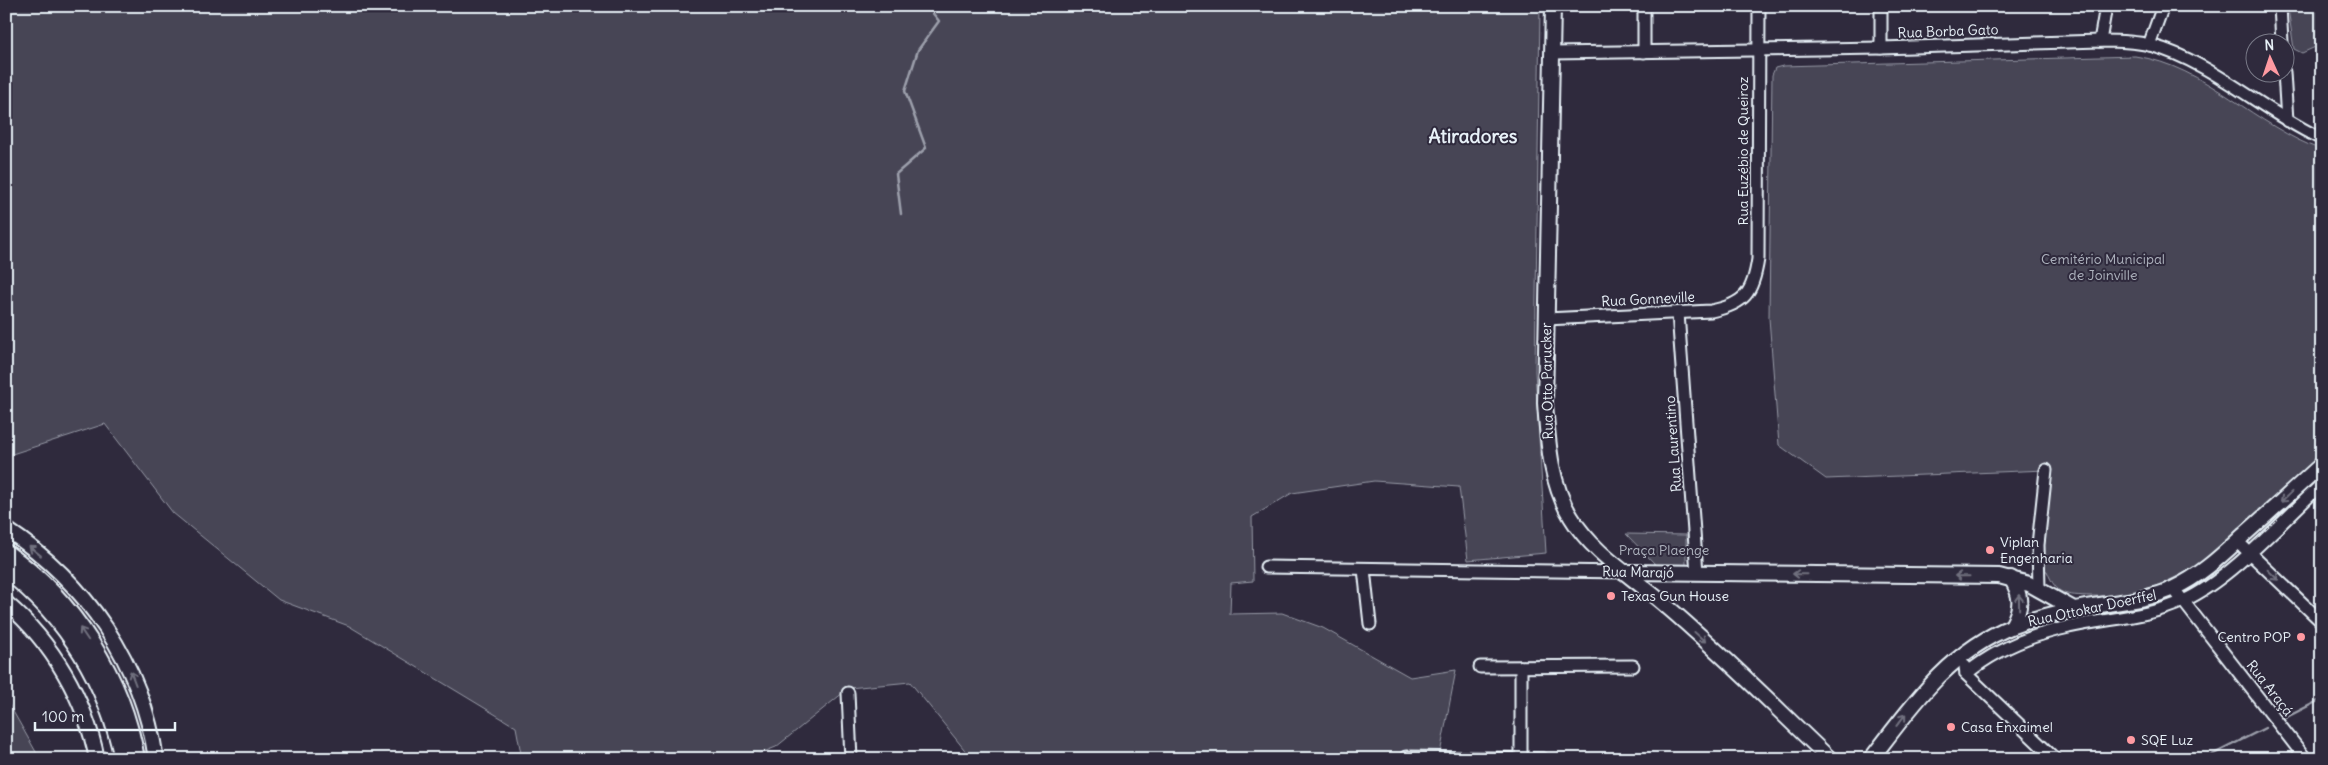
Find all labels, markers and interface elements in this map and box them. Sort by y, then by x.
street label: Rua Borba Gato [1897,20,1999,42]
north arrow [2246,32,2296,82]
text: N [2264,36,2275,54]
street label: Rua Euzébio de Queiroz [1734,76,1752,225]
district label: Atiradores [1429,124,1518,148]
park label: Cemitério Municipal de Joinville [2041,250,2165,284]
street label: Rua Gonneville [1601,288,1695,310]
street label: Rua Otto Parucker [1537,322,1557,440]
street label: Rua Laurentino [1661,395,1685,493]
one-way arrow [2280,491,2292,503]
place label: Viplan Engenharia [2000,533,2073,567]
park label: Praça Plaenge [1619,541,1709,559]
marker: Viplan Engenharia [1984,544,1996,556]
one-way arrow [29,546,42,557]
street label: Rua Marajó [1602,562,1674,582]
one-way arrow [1792,569,1808,579]
one-way arrow [2266,569,2279,581]
one-way arrow [1954,571,1970,581]
street label: Rua Ottokar Doerffel [2026,586,2158,630]
place label: Texas Gun House [1621,587,1729,605]
marker: Texas Gun House [1605,590,1617,602]
one-way arrow [2015,594,2024,610]
one-way arrow [79,627,89,641]
place label: Centro POP [2217,628,2291,646]
one-way arrow [1694,631,1707,642]
marker: Centro POP [2295,631,2307,643]
street label: Rua Araçá [2243,657,2297,719]
one-way arrow [128,671,138,686]
scale bar [35,700,175,732]
text: 100 m [42,707,84,726]
one-way arrow [1895,714,1906,727]
place label: Casa Enxaimel [1961,718,2053,736]
marker: Casa Enxaimel [1945,721,1957,733]
place label: SQE Luz [2141,731,2194,749]
marker: SQE Luz [2125,734,2137,746]

